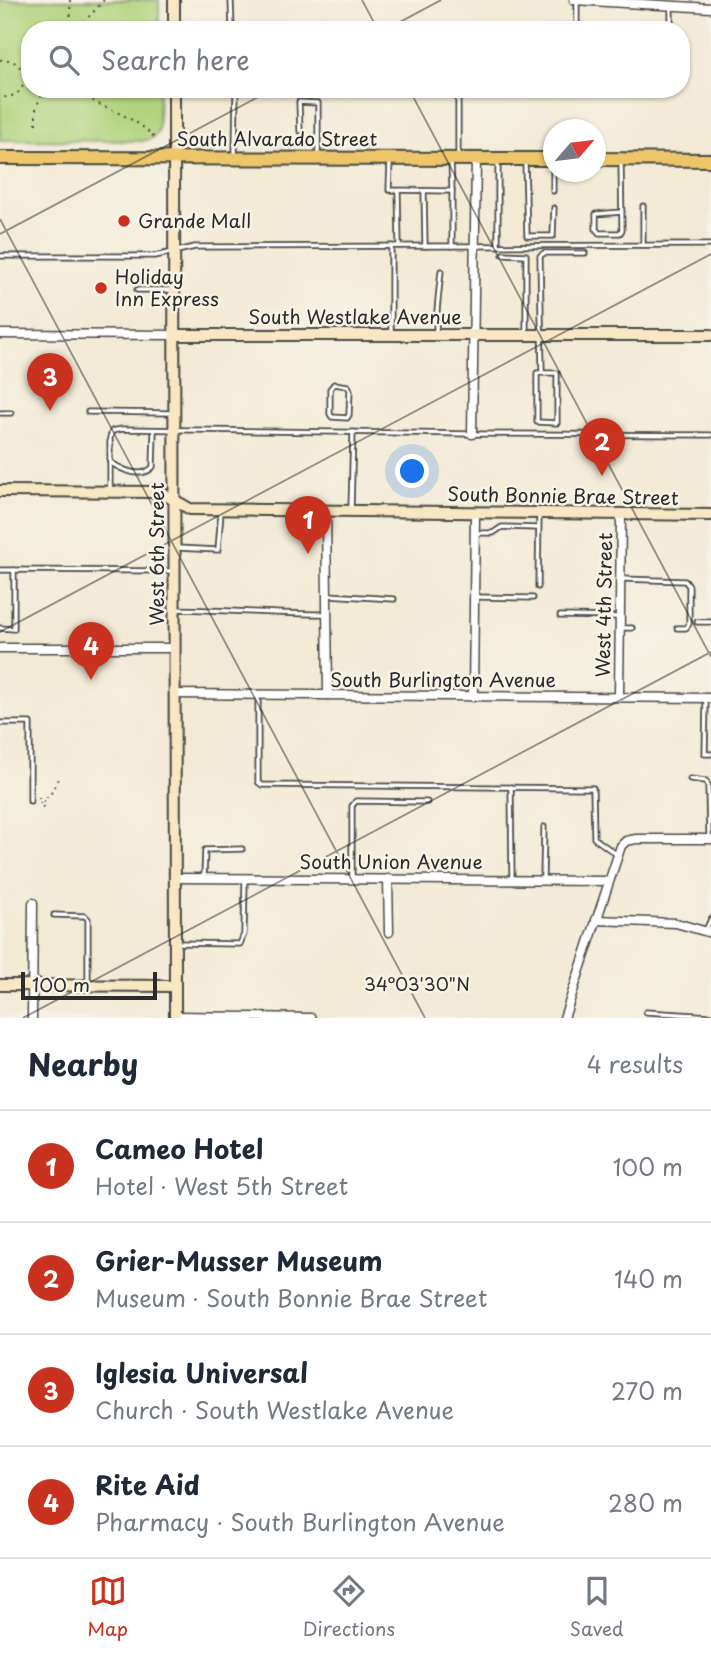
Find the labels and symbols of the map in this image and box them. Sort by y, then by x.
north arrow [543,119,606,182]
street label: South Alvarado Street [177,124,377,152]
place label: Grande Mall [138,206,251,234]
marker: Grande Mall [116,213,132,229]
place label: Holiday Inn Express [115,262,219,312]
marker: Holiday Inn Express [93,280,109,296]
street label: South Westlake Avenue [248,302,462,330]
pin: 3 [27,353,73,411]
pin: 2 [579,418,625,476]
your location [395,454,429,488]
street label: South Bonnie Brae Street [447,479,679,511]
street label: West 6th Street [142,482,170,626]
pin: 1 [285,496,331,554]
street label: West 4th Street [588,532,618,678]
pin: 4 [68,622,114,680]
street label: South Burlington Avenue [330,665,556,693]
street label: South Union Avenue [299,847,483,875]
scale bar [21,969,158,1001]
text: 34°03'30"N [364,970,470,997]

